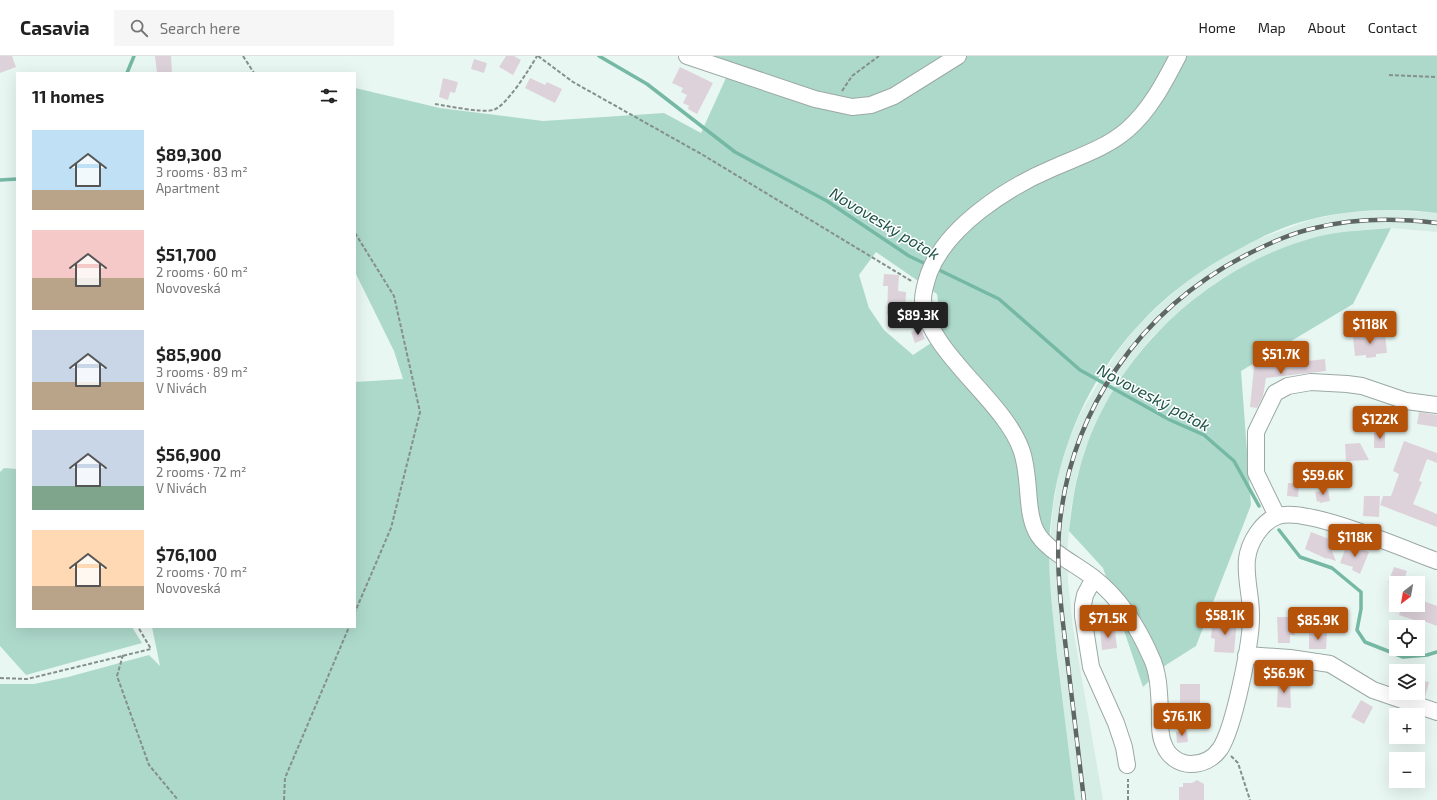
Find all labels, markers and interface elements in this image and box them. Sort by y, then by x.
search box [114,10,394,46]
text: Casavia [20,16,90,39]
icon: search [128,17,150,39]
text: Search here [160,19,240,37]
text: Home [1199,19,1236,36]
text: Map [1258,19,1286,36]
text: About [1308,19,1346,36]
text: Contact [1368,19,1417,36]
icon: filters [318,85,340,107]
text: 11 homes [32,86,104,106]
text: $89,300 [156,144,222,164]
icon: home [64,146,112,194]
text: 3 rooms · 83 m² [156,164,248,180]
text: Apartment [156,180,220,196]
water label: Novoveský potok [826,183,943,264]
text: $51,700 [156,244,217,264]
icon: home [64,246,112,294]
text: 2 rooms · 60 m² [156,264,248,280]
text: Novoveská [156,280,221,296]
pin: $89.3K [885,302,951,336]
text: $89.3K [897,307,939,323]
pin: $118K [1342,311,1398,345]
text: $118K [1352,316,1388,332]
pin: $51.7K [1248,341,1314,375]
text: $85,900 [156,344,221,364]
icon: home [64,346,112,394]
text: $51.7K [1262,346,1300,362]
water label: Novoveský potok [1094,359,1214,436]
text: 3 rooms · 89 m² [156,364,248,380]
text: V Nivách [156,380,207,396]
pin: $122K [1352,406,1408,440]
text: $122K [1362,411,1398,427]
text: $56,900 [156,444,221,464]
icon: home [64,446,112,494]
pin: $59.6K [1290,462,1356,496]
text: 2 rooms · 72 m² [156,464,247,480]
text: $59.6K [1302,467,1344,483]
text: V Nivách [156,480,207,496]
pin: $118K [1327,524,1383,558]
text: $118K [1337,529,1373,545]
text: $76,100 [156,544,217,564]
icon: home [64,546,112,594]
text: 2 rooms · 70 m² [156,564,247,580]
north arrow [1389,576,1425,612]
map controls [1389,576,1425,788]
text: Novoveská [156,580,221,596]
pin: $58.1K [1192,602,1258,636]
pin: $71.5K [1075,605,1141,639]
text: $58.1K [1205,607,1245,623]
pin: $85.9K [1285,607,1351,641]
text: $71.5K [1089,610,1127,626]
text: $85.9K [1297,612,1339,628]
button: locate [1389,620,1425,656]
pin: $56.9K [1251,660,1317,694]
button: layers [1389,664,1425,700]
text: $56.9K [1263,665,1305,681]
pin: $76.1K [1149,703,1215,737]
text: $76.1K [1163,708,1201,724]
button: + [1389,708,1425,744]
button: − [1389,752,1425,788]

